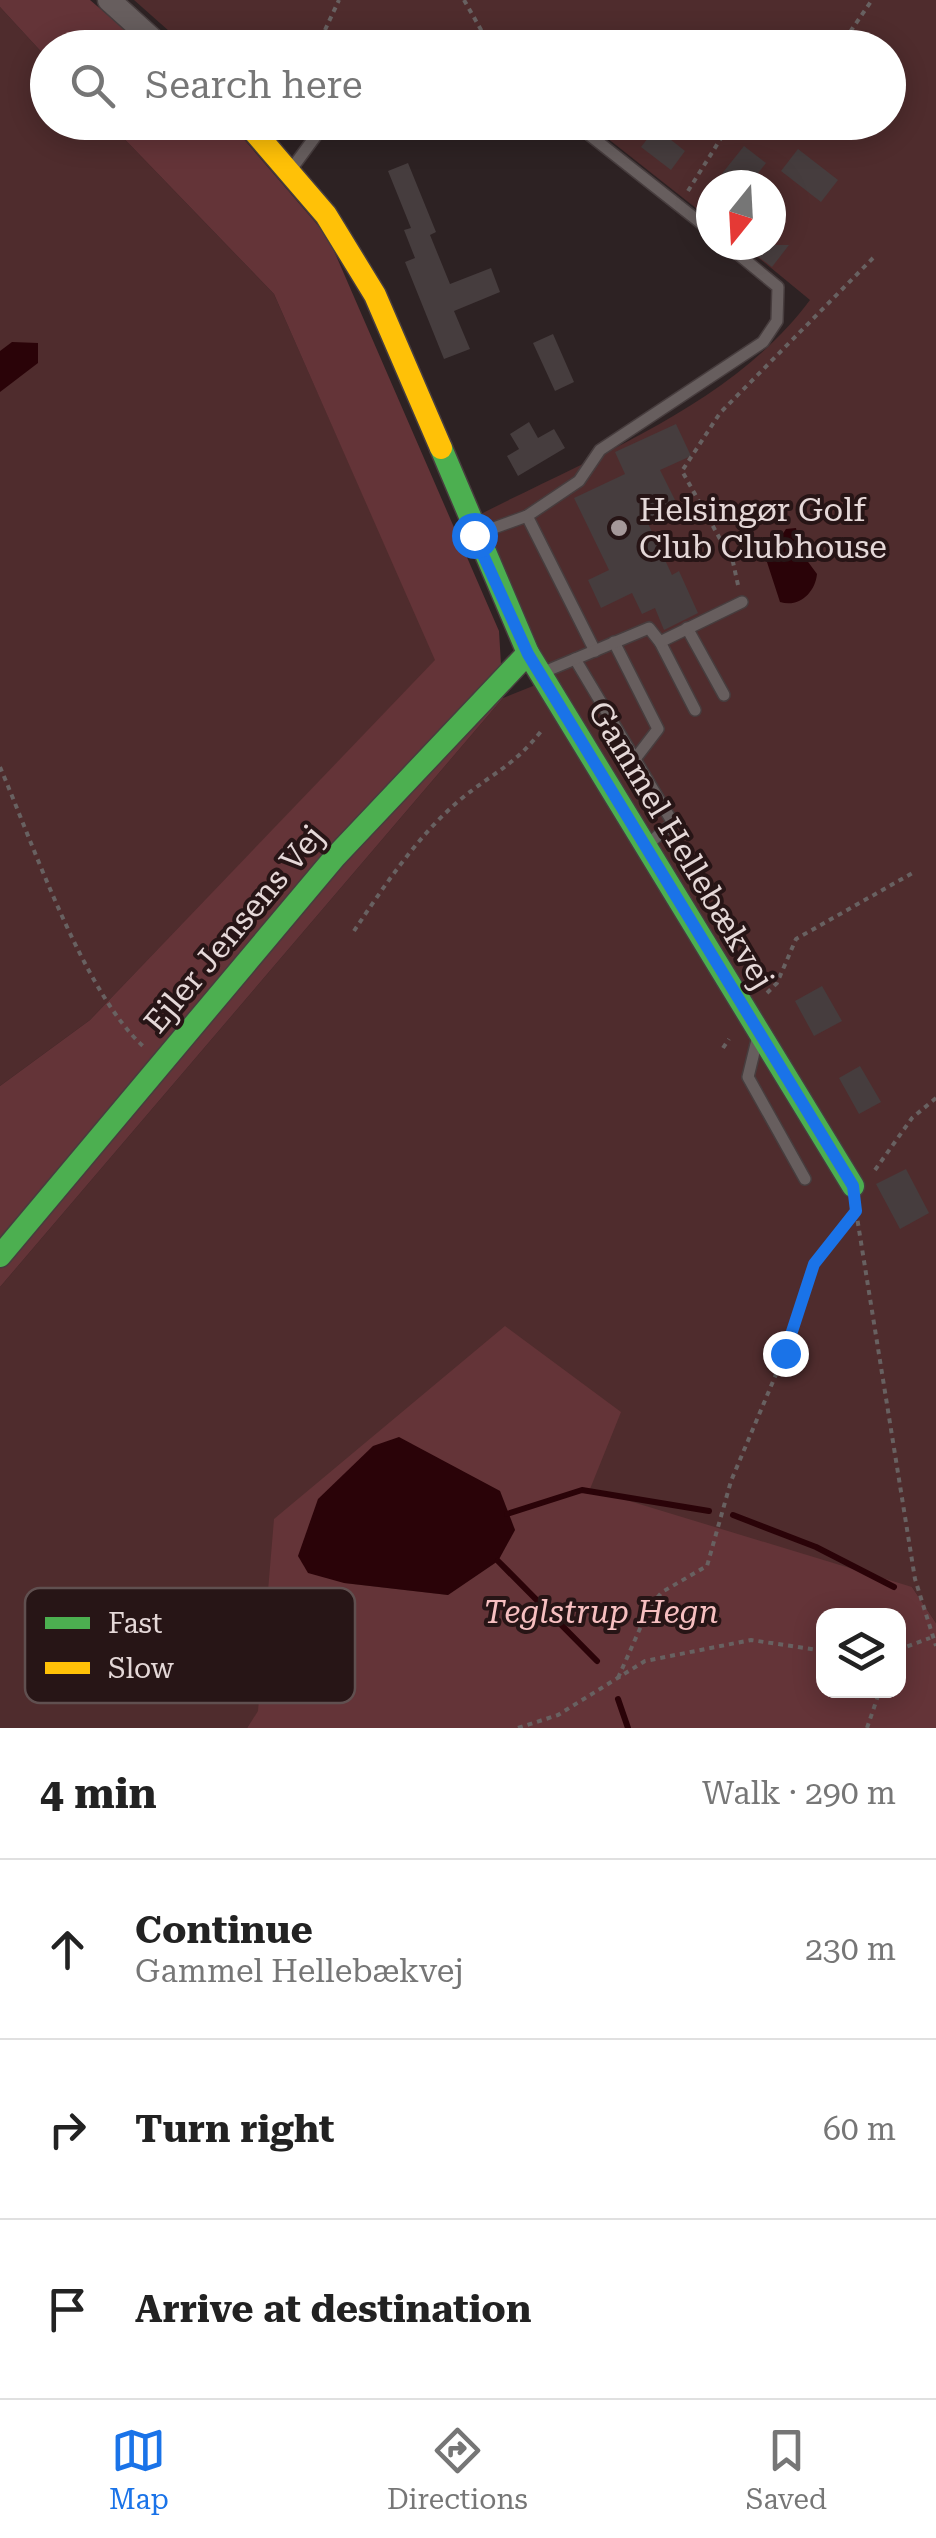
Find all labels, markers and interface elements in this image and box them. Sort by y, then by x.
search box [30,30,906,140]
icon: search [65,58,120,113]
text: Search here [145,63,363,107]
north arrow [696,170,786,260]
place label: Helsingør Golf Club Clubhouse [639,491,887,566]
route start [452,513,498,559]
marker: Helsingør Golf Club Clubhouse [608,517,630,539]
street label: Gammel Hellebækvej [580,694,782,996]
street label: Ejler Jensens Vej [136,818,332,1040]
route end [763,1331,809,1377]
legend [25,1588,355,1703]
park label: Teglstrup Hegn [483,1593,719,1631]
text: Fast [108,1607,162,1640]
map controls [816,1608,906,1698]
button: layers [816,1608,906,1698]
text: Slow [108,1652,175,1685]
text: 4 min [40,1769,157,1818]
text: Walk · 290 m [702,1774,896,1812]
text: Continue [135,1908,313,1952]
icon: ahead [40,1922,95,1977]
text: 230 m [805,1930,896,1968]
text: Gammel Hellebækvej [135,1952,464,1990]
icon: right [40,2102,95,2157]
text: Turn right [135,2107,334,2151]
text: 60 m [823,2110,896,2148]
icon: arrive [40,2282,95,2337]
text: Arrive at destination [135,2287,531,2331]
tab: Map [109,2423,169,2516]
tab: Directions [387,2423,528,2516]
tab: Saved [746,2423,827,2516]

